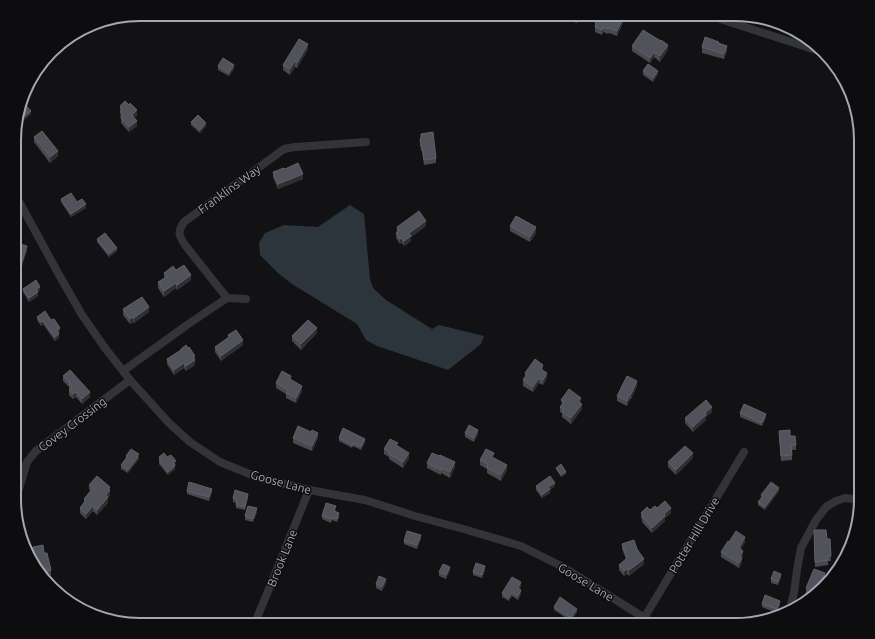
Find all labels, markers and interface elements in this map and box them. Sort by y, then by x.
street label: Franklins Way [195,162,263,216]
street label: Covey Crossing [36,394,108,454]
street label: Goose Lane [249,468,313,496]
street label: Potter Hill Drive [666,495,722,575]
street label: Brook Lane [265,527,299,589]
street label: Goose Lane [556,560,616,604]

